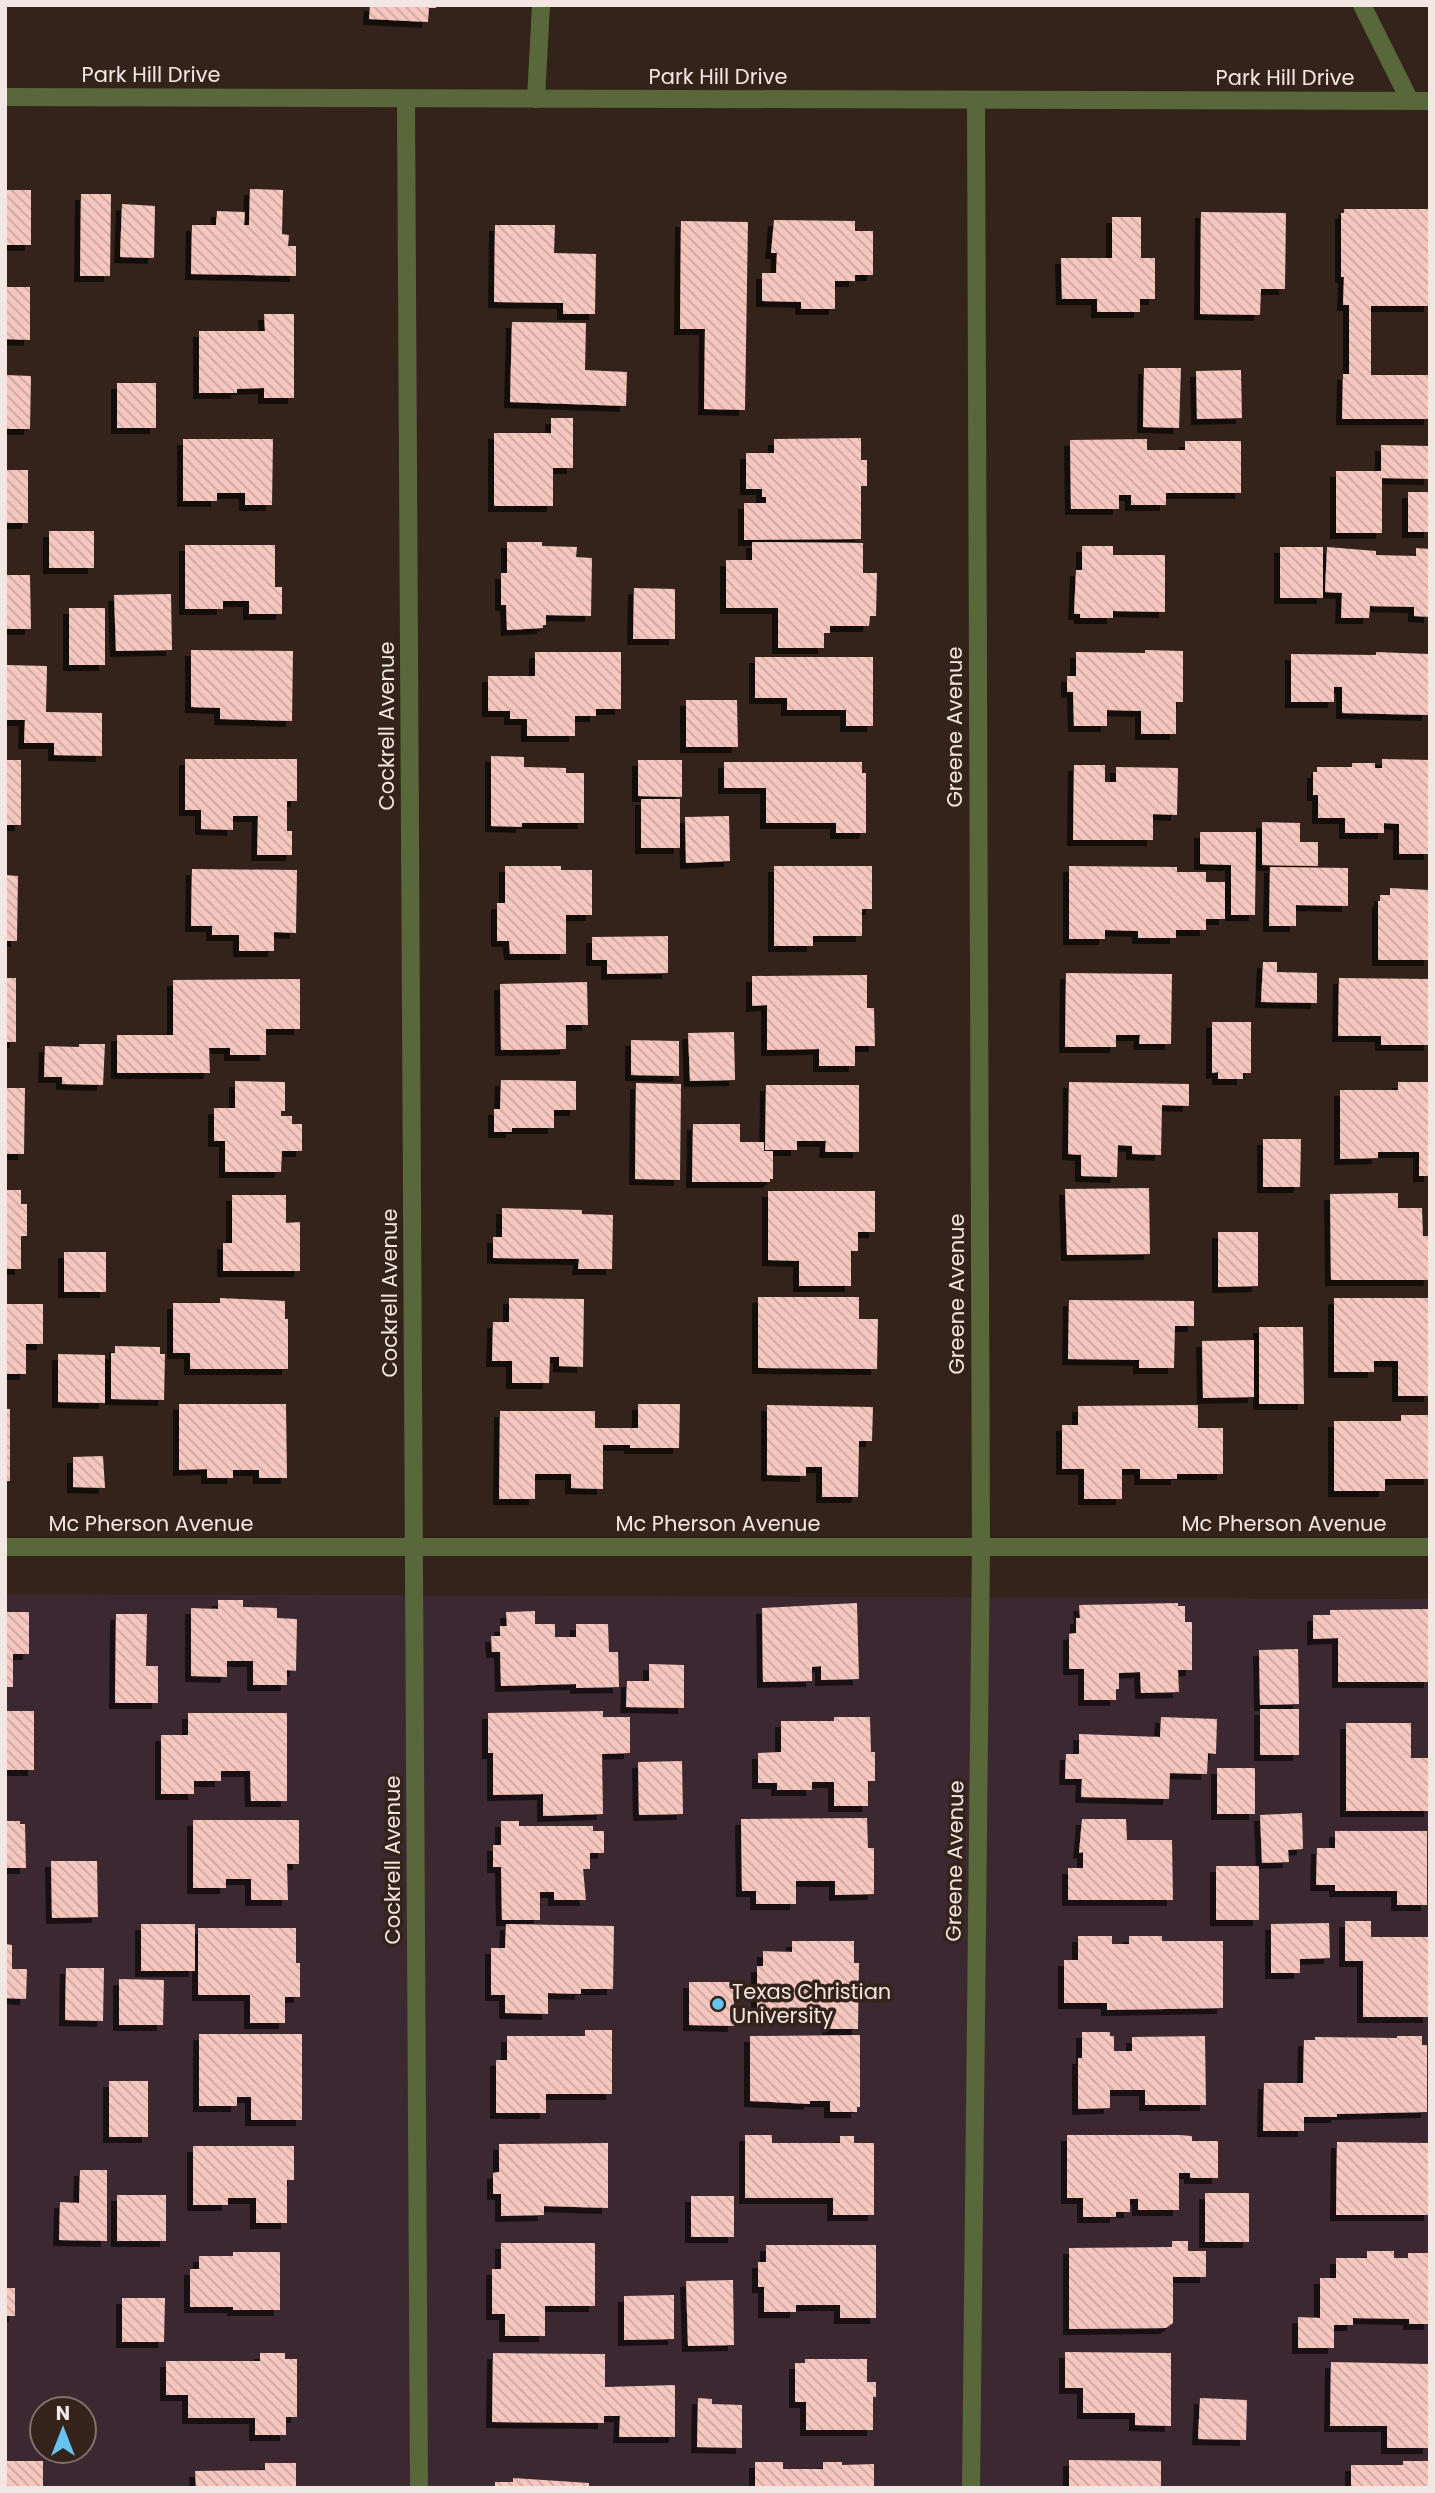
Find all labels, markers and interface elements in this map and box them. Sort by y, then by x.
street label: Park Hill Drive [82,60,220,89]
street label: Park Hill Drive [649,62,787,91]
street label: Park Hill Drive [1216,63,1354,92]
street label: Cockrell Avenue [372,642,401,810]
street label: Greene Avenue [940,646,969,808]
street label: Cockrell Avenue [375,1209,404,1377]
street label: Greene Avenue [942,1213,971,1375]
street label: Mc Pherson Avenue [48,1509,254,1538]
street label: Mc Pherson Avenue [615,1509,821,1538]
street label: Mc Pherson Avenue [1181,1509,1387,1538]
street label: Cockrell Avenue [378,1776,407,1944]
street label: Greene Avenue [939,1780,970,1942]
place label: Texas Christian University [732,1977,891,2030]
marker: Texas Christian University [710,1996,726,2012]
north arrow [28,2395,98,2465]
text: N [56,2400,70,2427]

